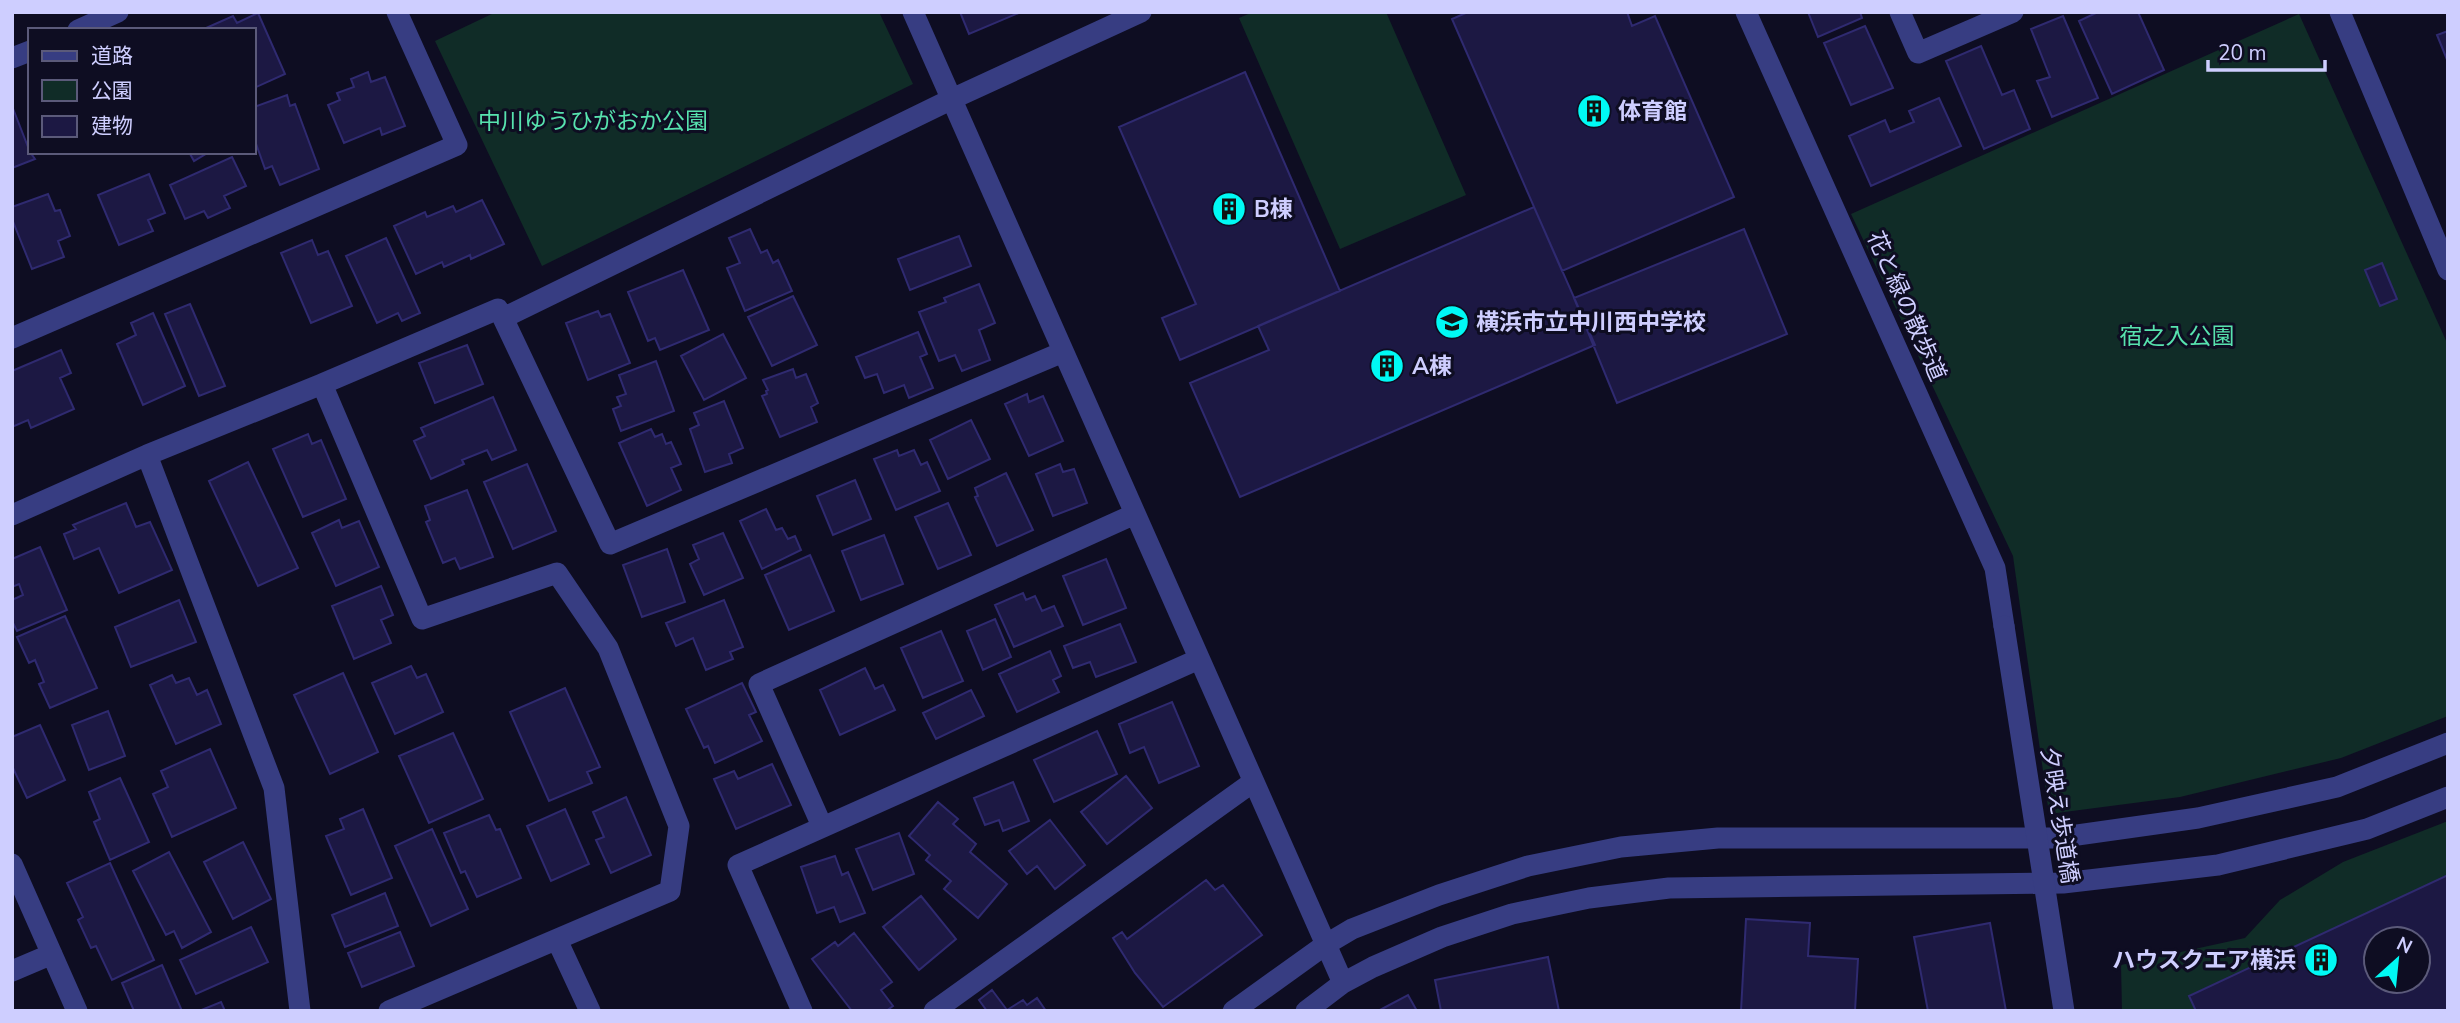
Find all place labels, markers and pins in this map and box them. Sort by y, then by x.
building icon: 体育館 [1575,92,1613,130]
place label: 体育館 [1618,96,1687,127]
building icon: B棟 [1210,190,1248,228]
place label: B棟 [1254,194,1293,225]
school or university icon: 横浜市立中川西中学校 [1433,303,1471,341]
place label: 横浜市立中川西中学校 [1476,307,1706,338]
building icon: A棟 [1368,347,1406,385]
place label: A棟 [1412,351,1452,382]
building icon: ハウスクエア横浜 [2302,941,2340,979]
place label: ハウスクエア横浜 [2112,945,2296,976]

